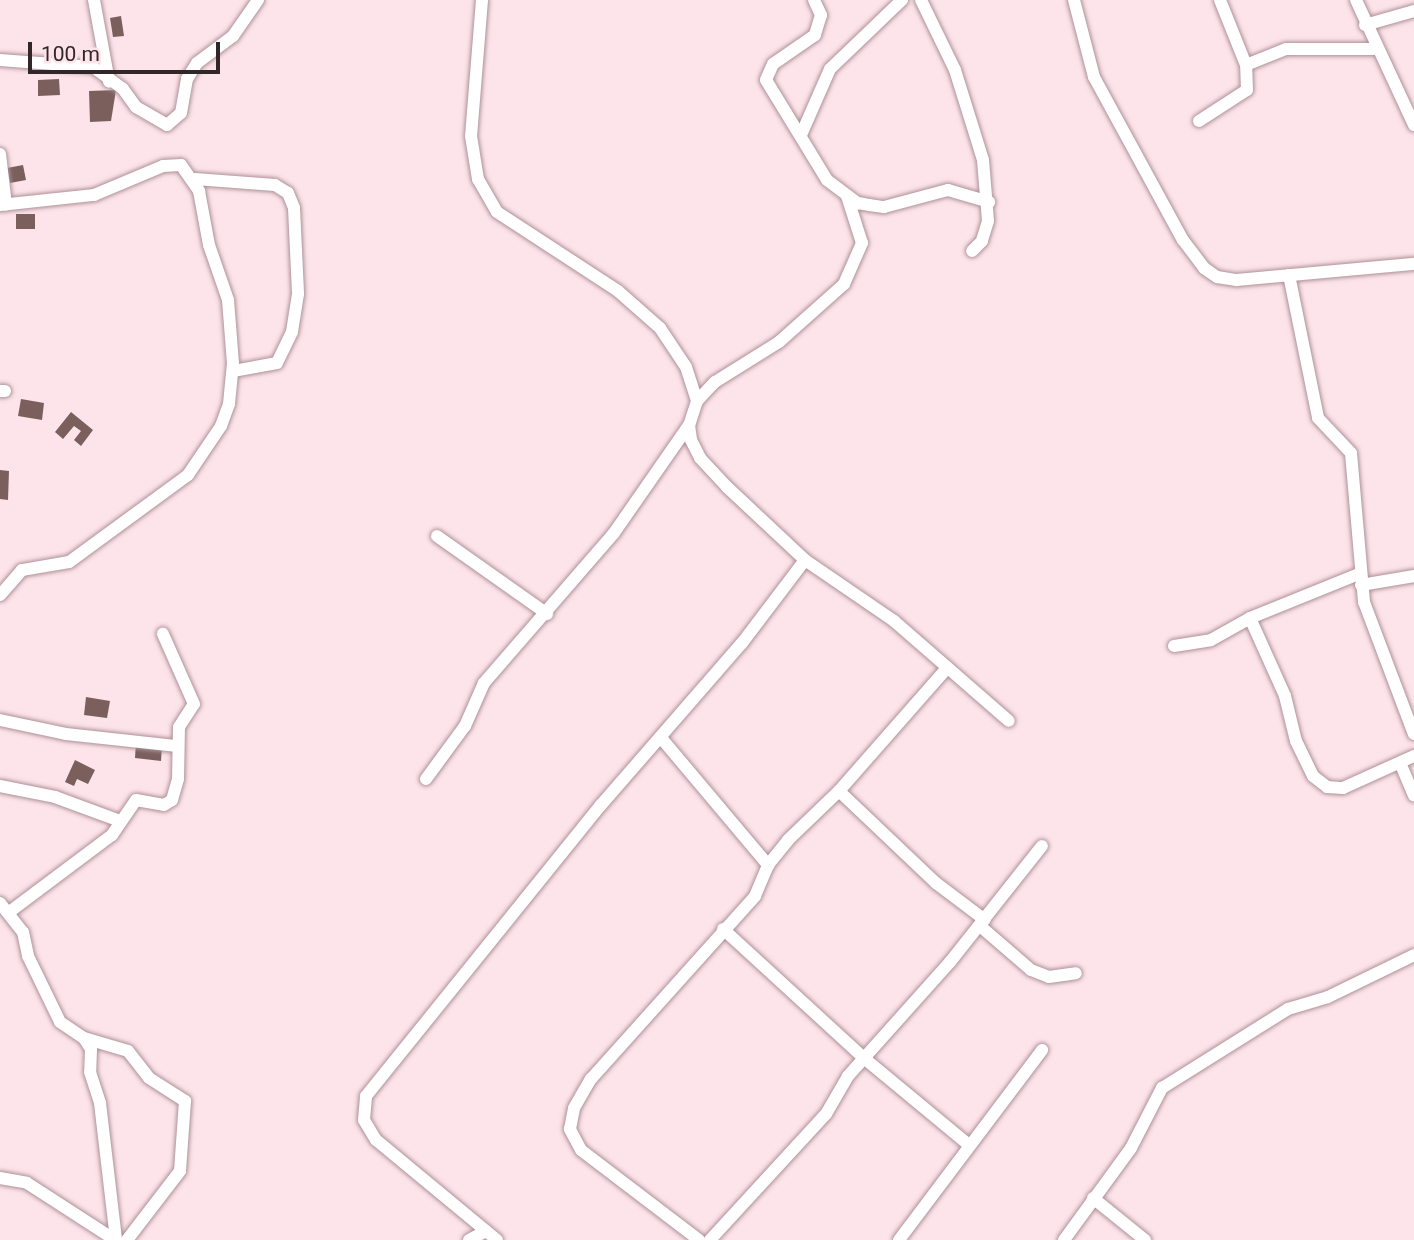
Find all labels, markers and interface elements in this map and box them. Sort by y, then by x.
scale bar [32,28,224,72]
text: 100 m [41,42,100,66]

